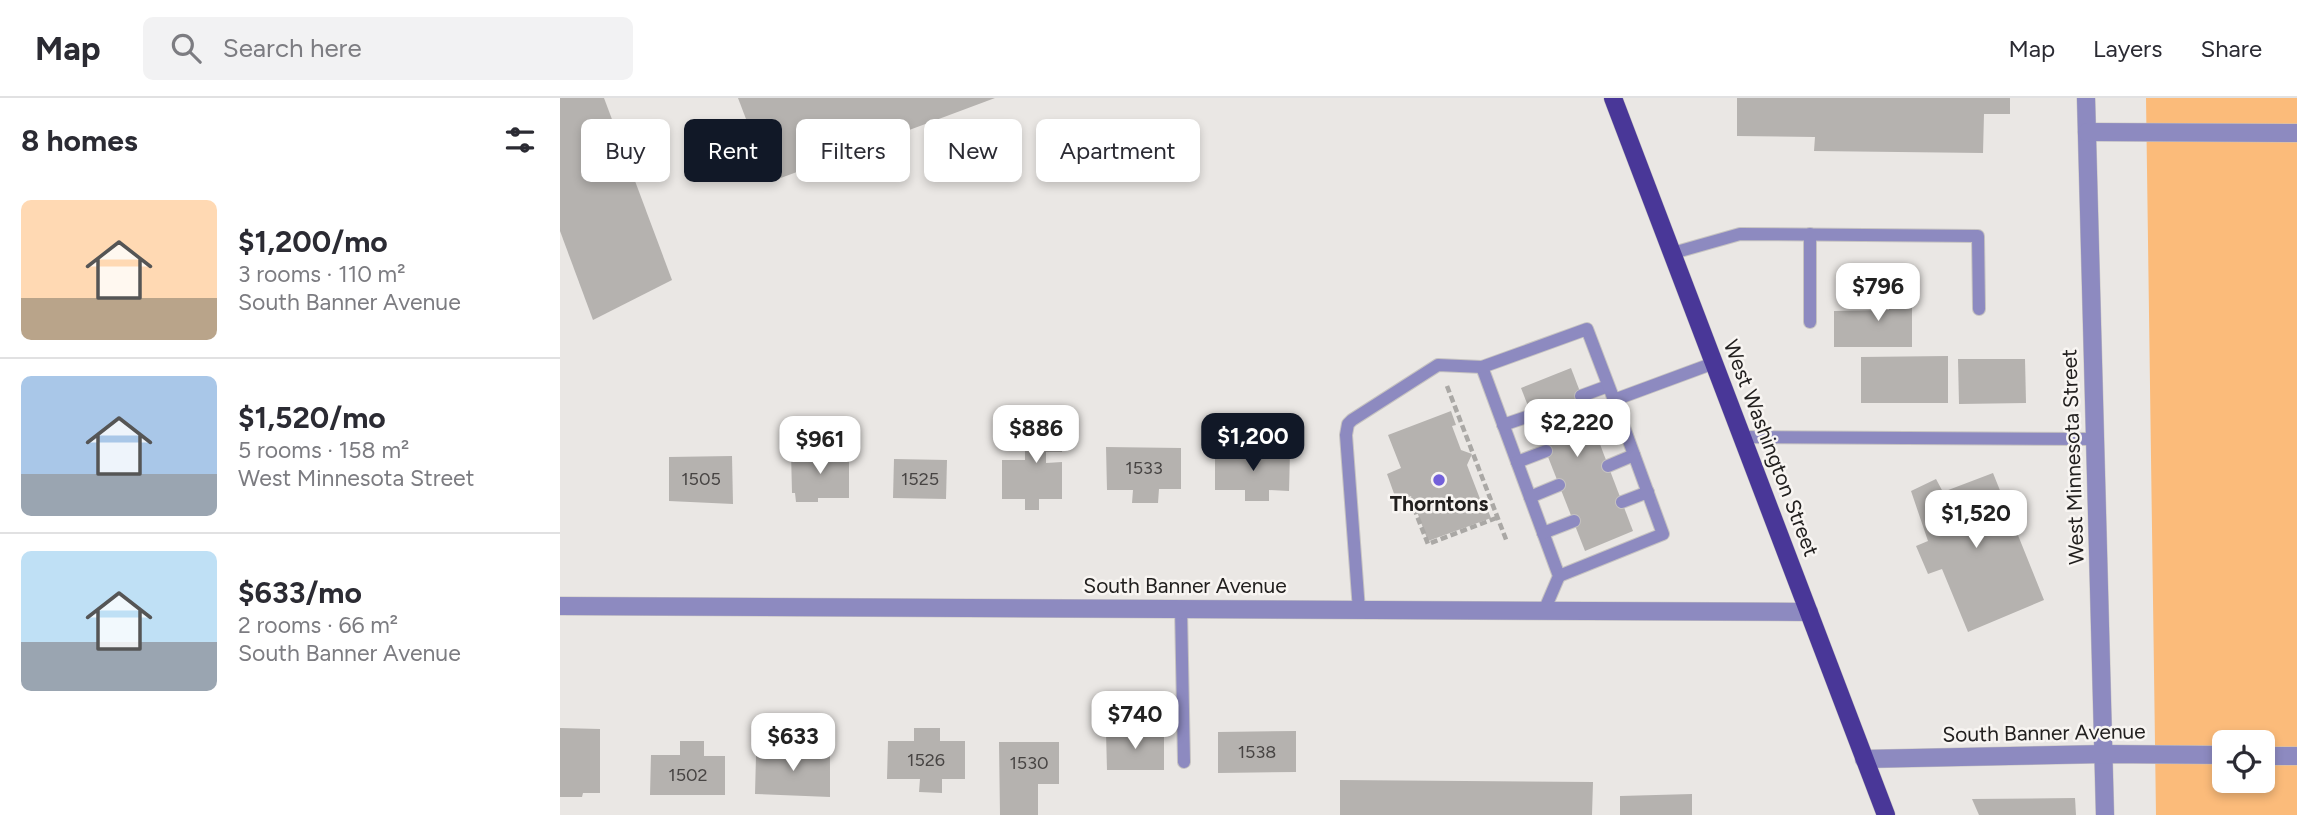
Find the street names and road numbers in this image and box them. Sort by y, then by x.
street label: West Washington Street [1719,336,1824,560]
street label: West Minnesota Street [2056,349,2089,565]
street label: South Banner Avenue [1083,573,1287,598]
street label: South Banner Avenue [1942,718,2146,747]

